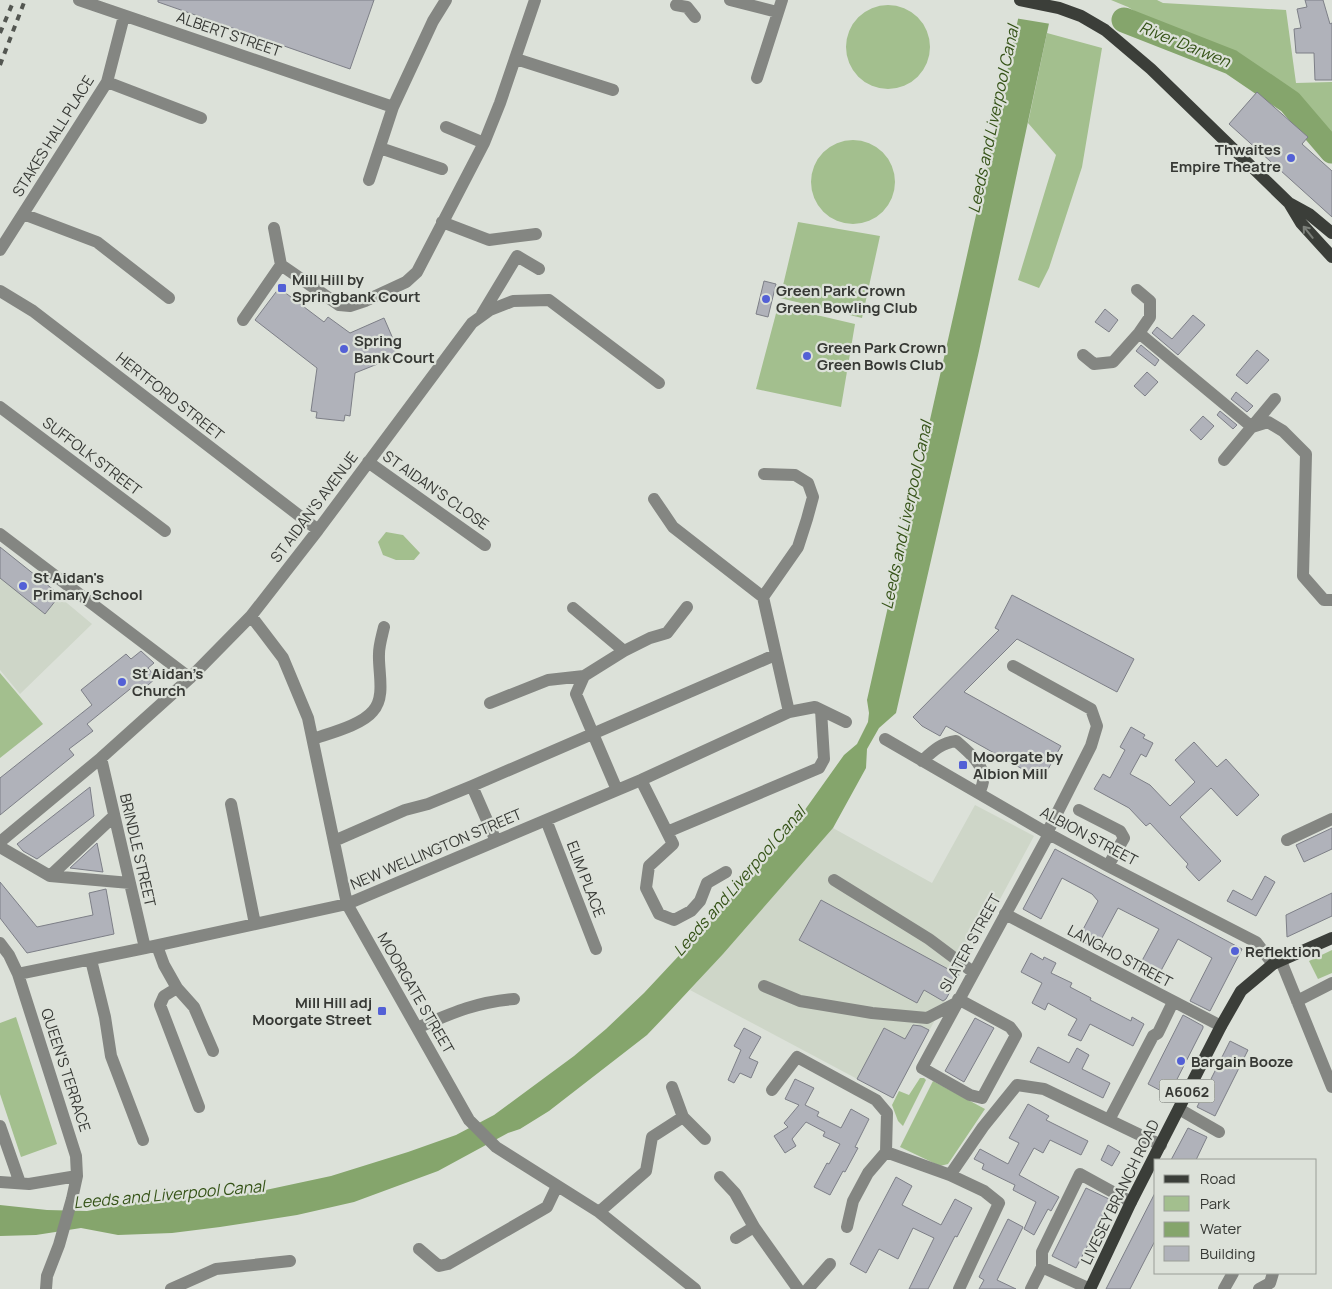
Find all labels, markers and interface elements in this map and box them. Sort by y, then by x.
street label: ALBERT STREET [174,6,284,62]
water label: River Darwen [1136,16,1234,72]
water label: Leeds and Liverpool Canal [962,21,1024,215]
street label: STAKES HALL PLACE [7,71,99,201]
place label: Thwaites Empire Theatre [1170,139,1281,177]
marker: Thwaites Empire Theatre [1285,152,1297,164]
one-way arrow [1303,226,1314,239]
place label: Mill Hill by Springbank Court [292,269,420,307]
place label: Green Park Crown Green Bowling Club [776,280,917,318]
marker: Mill Hill by Springbank Court [276,282,288,294]
marker: Green Park Crown Green Bowling Club [760,293,772,305]
place label: Spring Bank Court [354,330,435,368]
place label: Green Park Crown Green Bowls Club [817,337,946,375]
marker: Spring Bank Court [338,343,350,355]
street label: HERTFORD STREET [112,347,228,445]
marker: Green Park Crown Green Bowls Club [801,350,813,362]
street label: SUFFOLK STREET [38,412,146,500]
water label: Leeds and Liverpool Canal [875,417,937,611]
street label: ST AIDAN'S CLOSE [379,445,493,535]
street label: ST AIDAN'S AVENUE [265,447,363,567]
place label: St Aidan's Primary School [33,567,143,605]
marker: St Aidan's Primary School [17,580,29,592]
place label: St Aidan’s Church [132,663,203,701]
marker: St Aidan’s Church [116,676,128,688]
place label: Moorgate by Albion Mill [973,746,1064,784]
marker: Moorgate by Albion Mill [957,759,969,771]
street label: BRINDLE STREET [115,791,161,909]
water label: Leeds and Liverpool Canal [668,800,812,961]
street label: ALBION STREET [1037,801,1142,871]
street label: NEW WELLINGTON STREET [347,803,525,895]
street label: ELIM PLACE [562,838,610,920]
street label: SLATER STREET [934,890,1006,996]
street label: LANGHO STREET [1064,920,1176,992]
street label: MOORGATE STREET [373,928,459,1058]
place label: Reflektion [1245,941,1321,962]
marker: Reflektion [1229,945,1241,957]
place label: Mill Hill adj Moorgate Street [252,992,372,1030]
marker: Mill Hill adj Moorgate Street [376,1005,388,1017]
street label: QUEEN'S TERRACE [36,1006,96,1134]
place label: Bargain Booze [1191,1051,1293,1072]
marker: Bargain Booze [1175,1055,1187,1067]
road number: A6062 [1160,1080,1214,1102]
street label: LIVESEY BRANCH ROAD [1076,1116,1164,1268]
legend [1154,1159,1317,1274]
text: Road [1200,1168,1236,1189]
water label: Leeds and Liverpool Canal [73,1174,268,1213]
text: Park [1200,1193,1230,1214]
text: Water [1200,1218,1242,1239]
text: Building [1200,1243,1255,1264]

